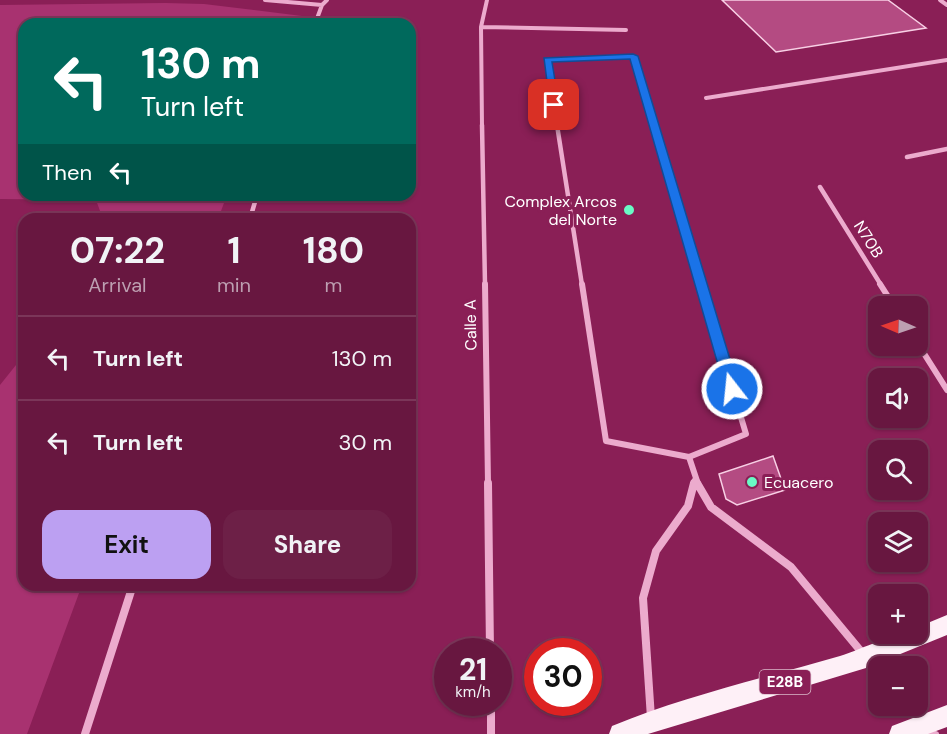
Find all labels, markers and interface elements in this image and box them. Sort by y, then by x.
text: 130 m [141,36,261,91]
icon: left [42,42,120,120]
pin [528,79,579,130]
icon: arrive [537,88,570,121]
text: Turn left [141,89,244,124]
icon: left [104,156,137,189]
text: Then [42,158,92,187]
place label: Complex Arcos del Norte [504,191,617,230]
marker: Complex Arcos del Norte [622,203,636,217]
street label: N70B [849,217,888,262]
text: 07:22 [70,227,165,274]
text: 1 [227,227,240,274]
text: 180 [303,227,364,274]
text: Arrival [88,272,147,298]
text: min [217,272,251,298]
text: m [325,272,342,298]
north arrow [868,296,928,356]
map controls [868,296,928,716]
street label: Calle A [460,299,481,351]
icon: left [42,342,75,375]
text: Turn left [93,344,183,373]
text: 130 m [332,344,392,373]
position arrow [700,357,764,421]
button: sound [868,368,928,428]
icon: left [42,426,75,459]
text: Turn left [93,428,183,457]
text: 30 m [338,428,392,457]
button: search [868,440,928,500]
place label: Ecuacero [764,472,833,493]
marker: Ecuacero [745,475,759,489]
button: Exit [42,510,211,579]
button: Share [223,510,392,579]
button: layers [868,512,928,572]
button: + [868,584,928,644]
speed limit sign: 30 [524,638,602,716]
text: 21 [459,650,487,689]
button: − [868,656,928,716]
road number: E28B [760,670,810,694]
text: km/h [455,682,491,702]

